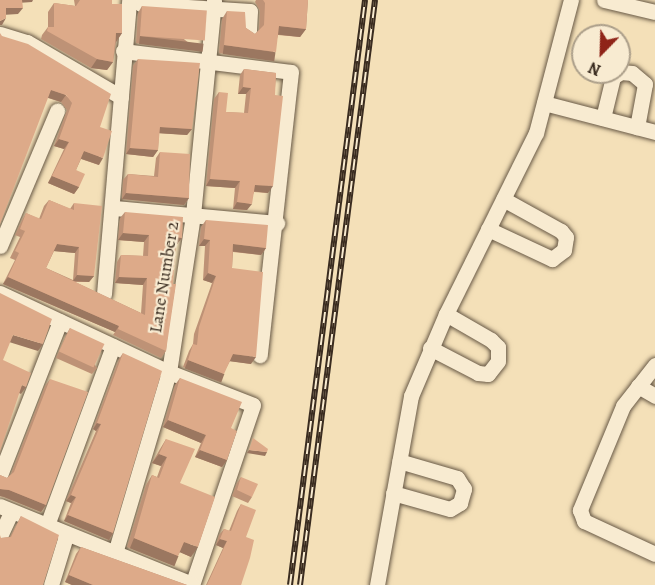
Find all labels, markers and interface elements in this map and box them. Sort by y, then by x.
north arrow [571,24,631,84]
text: N [585,56,604,81]
street label: Lane Number 2 [145,220,183,334]

